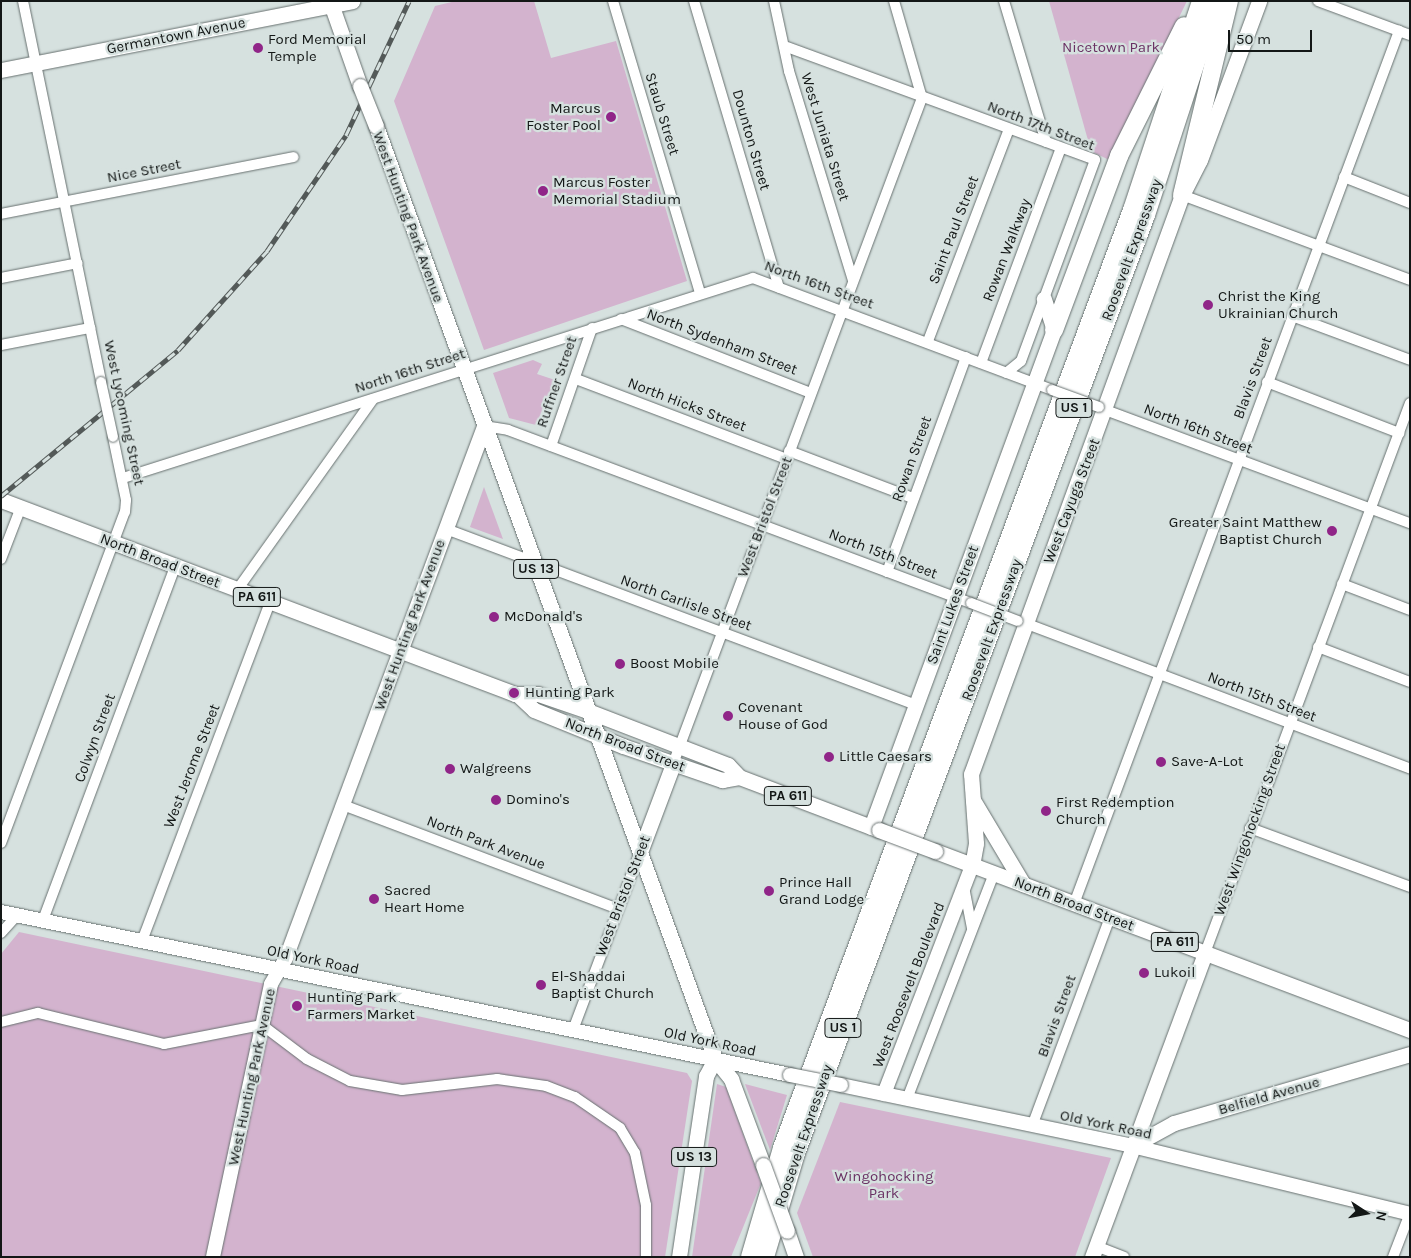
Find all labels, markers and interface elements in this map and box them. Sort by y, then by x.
street label: Germantown Avenue [105,14,247,58]
scale bar [1231,20,1315,52]
place label: Ford Memorial Temple [268,30,366,65]
text: 50 m [1236,30,1271,48]
park label: Nicetown Park [1062,39,1160,57]
marker: Ford Memorial Temple [252,42,264,54]
street label: Staub Street [641,70,683,158]
street label: West Juniata Street [797,71,853,203]
street label: Dounton Street [728,88,774,192]
street label: North 17th Street [985,97,1097,155]
place label: Marcus Foster Pool [526,99,601,134]
marker: Marcus Foster Pool [605,111,617,123]
street label: West Hunting Park Avenue [369,129,447,305]
street label: Nice Street [106,155,182,187]
place label: Marcus Foster Memorial Stadium [553,173,681,208]
street label: Saint Paul Street [925,173,983,287]
street label: Roosevelt Expressway [1098,177,1166,323]
marker: Marcus Foster Memorial Stadium [537,185,549,197]
street label: Rowan Walkway [979,196,1035,304]
street label: North 16th Street [762,257,876,313]
place label: Christ the King Ukrainian Church [1218,287,1338,322]
marker: Christ the King Ukrainian Church [1202,299,1214,311]
street label: North Sydenham Street [644,305,800,379]
street label: Ruffner Street [533,334,581,430]
street label: Blavis Street [1230,334,1276,422]
street label: West Lycoming Street [100,339,148,487]
street label: North 16th Street [352,345,468,397]
street label: North Hicks Street [625,374,749,436]
road number: US 1 [1055,396,1093,419]
street label: North 16th Street [1141,400,1255,458]
street label: Rowan Street [888,413,936,505]
street label: West Cayuga Street [1040,436,1104,566]
street label: West Bristol Street [734,454,796,580]
place label: Greater Saint Matthew Baptist Church [1169,513,1322,548]
street label: North 15th Street [826,525,940,583]
marker: Greater Saint Matthew Baptist Church [1326,525,1338,537]
street label: North Broad Street [98,530,222,592]
street label: West Hunting Park Avenue [371,537,449,713]
street label: Saint Lukes Street [923,543,983,667]
street label: Roosevelt Expressway [958,557,1026,703]
road number: US 13 [512,558,560,580]
street label: North Carlisle Street [618,571,754,635]
road number: PA 611 [232,586,282,608]
place label: McDonald's [504,608,583,626]
marker: McDonald's [488,611,500,623]
place label: Boost Mobile [630,655,719,673]
marker: Boost Mobile [614,658,626,670]
street label: North 15th Street [1205,668,1319,726]
place label: Hunting Park [525,684,615,702]
marker: Hunting Park [507,686,521,700]
street label: Colwyn Street [71,691,119,785]
place label: Covenant House of God [738,698,828,733]
street label: West Jerome Street [160,701,224,831]
marker: Covenant House of God [722,710,734,722]
street label: North Broad Street [563,714,687,776]
street label: West Wingohocking Street [1211,742,1289,918]
place label: Little Caesars [839,748,932,766]
marker: Little Caesars [823,751,835,763]
place label: Save-A-Lot [1171,753,1243,771]
marker: Save-A-Lot [1155,756,1167,768]
place label: Walgreens [460,760,532,778]
marker: Walgreens [444,763,456,775]
road number: PA 611 [763,784,813,808]
place label: Domino's [506,791,570,809]
place label: First Redemption Church [1056,793,1174,828]
marker: Domino's [490,794,502,806]
marker: First Redemption Church [1040,805,1052,817]
street label: North Park Avenue [424,812,548,874]
street label: West Bristol Street [592,833,654,959]
place label: Prince Hall Grand Lodge [779,873,864,908]
street label: North Broad Street [1012,873,1136,935]
place label: Sacred Heart Home [384,881,465,916]
marker: Prince Hall Grand Lodge [763,885,775,897]
marker: Sacred Heart Home [368,893,380,905]
street label: West Roosevelt Boulevard [869,900,949,1070]
road number: PA 611 [1150,930,1200,954]
street label: Old York Road [265,941,361,979]
place label: Lukoil [1154,964,1195,982]
place label: El-Shaddai Baptist Church [551,967,654,1002]
marker: Lukoil [1138,967,1150,979]
street label: Blavis Street [1034,972,1080,1060]
marker: El-Shaddai Baptist Church [535,979,547,991]
street label: West Hunting Park Avenue [224,987,280,1167]
place label: Hunting Park Farmers Market [307,988,415,1023]
marker: Hunting Park Farmers Market [291,1000,303,1012]
road number: US 1 [824,1016,862,1040]
street label: Old York Road [662,1023,758,1061]
street label: Roosevelt Expressway [771,1062,837,1210]
street label: Belfield Avenue [1216,1073,1322,1119]
street label: Old York Road [1058,1106,1154,1144]
road number: US 13 [670,1146,718,1168]
park label: Wingohocking Park [834,1167,934,1202]
north arrow [1341,1188,1391,1238]
text: N [1372,1209,1391,1223]

